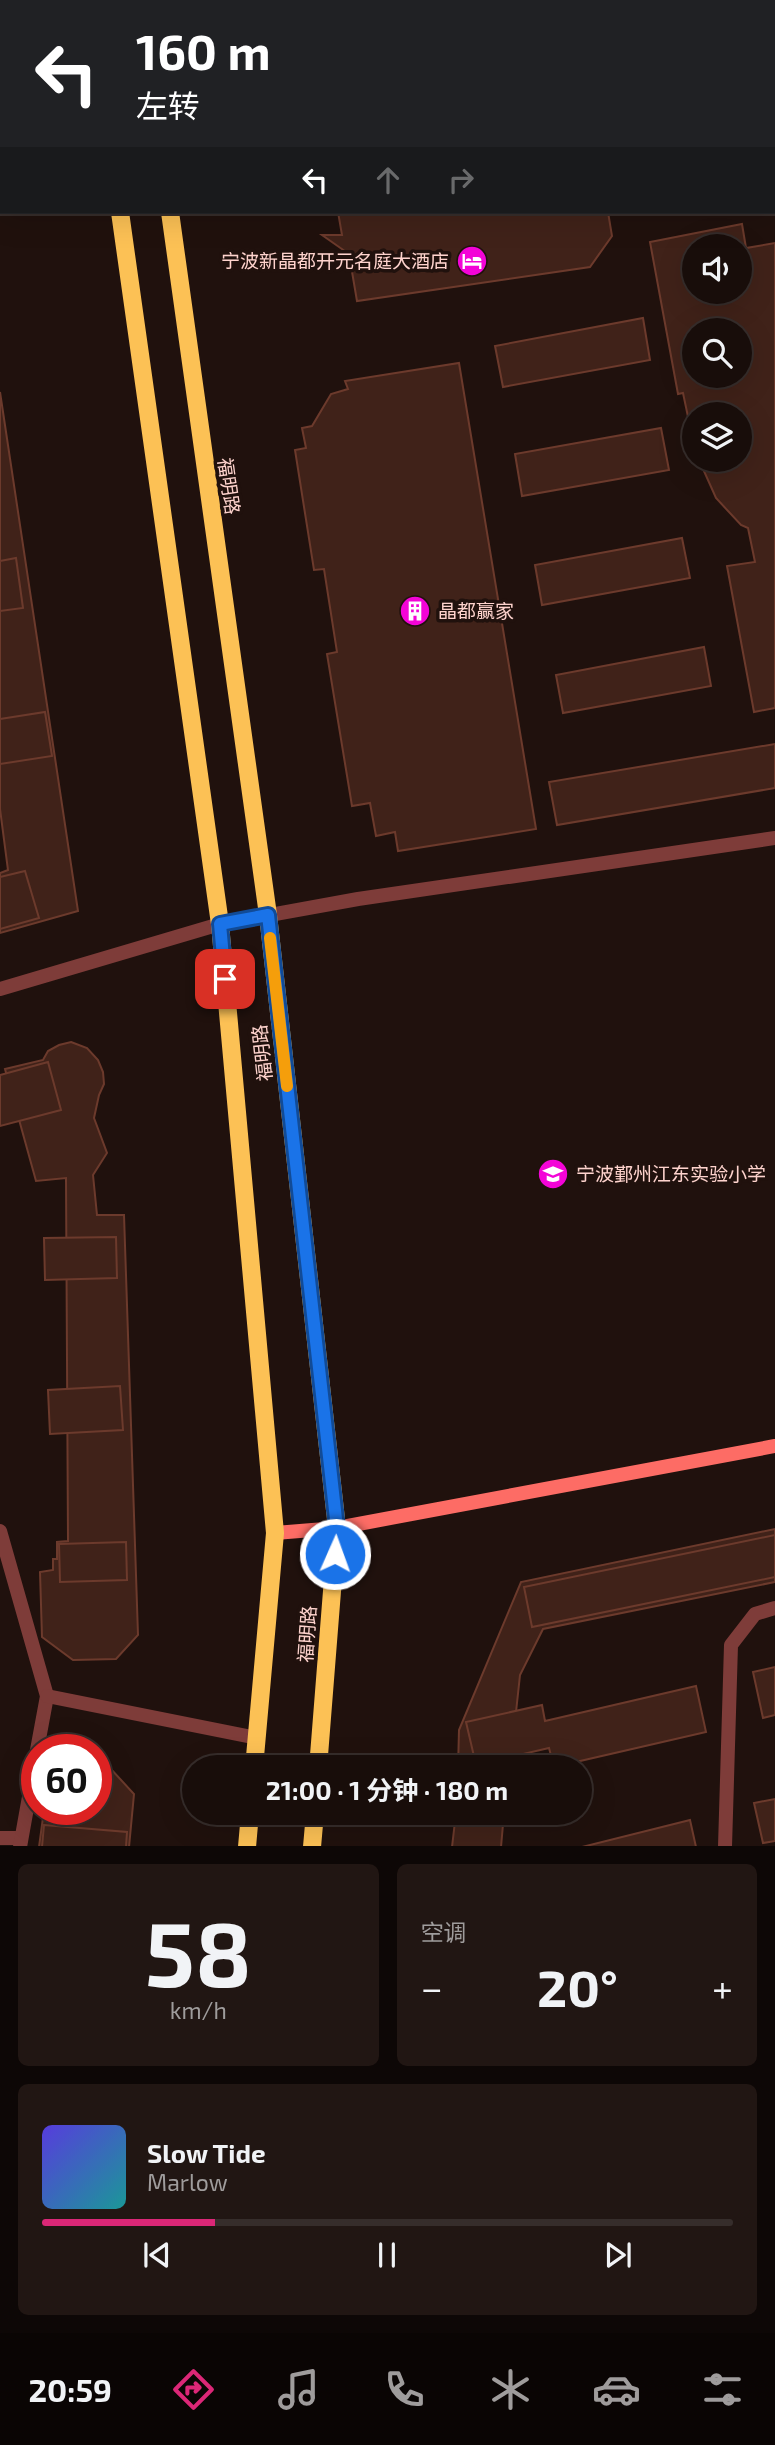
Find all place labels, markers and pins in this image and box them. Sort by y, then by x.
hotel icon: 宁波新晶都开元名庭大酒店 [455,244,489,278]
place label: 宁波新晶都开元名庭大酒店 [221,249,449,272]
building icon: 晶都赢家 [398,594,432,628]
place label: 晶都赢家 [438,599,514,622]
pin [195,949,255,1009]
school or university icon: 宁波鄞州江东实验小学 [536,1157,570,1191]
place label: 宁波鄞州江东实验小学 [576,1162,766,1185]

